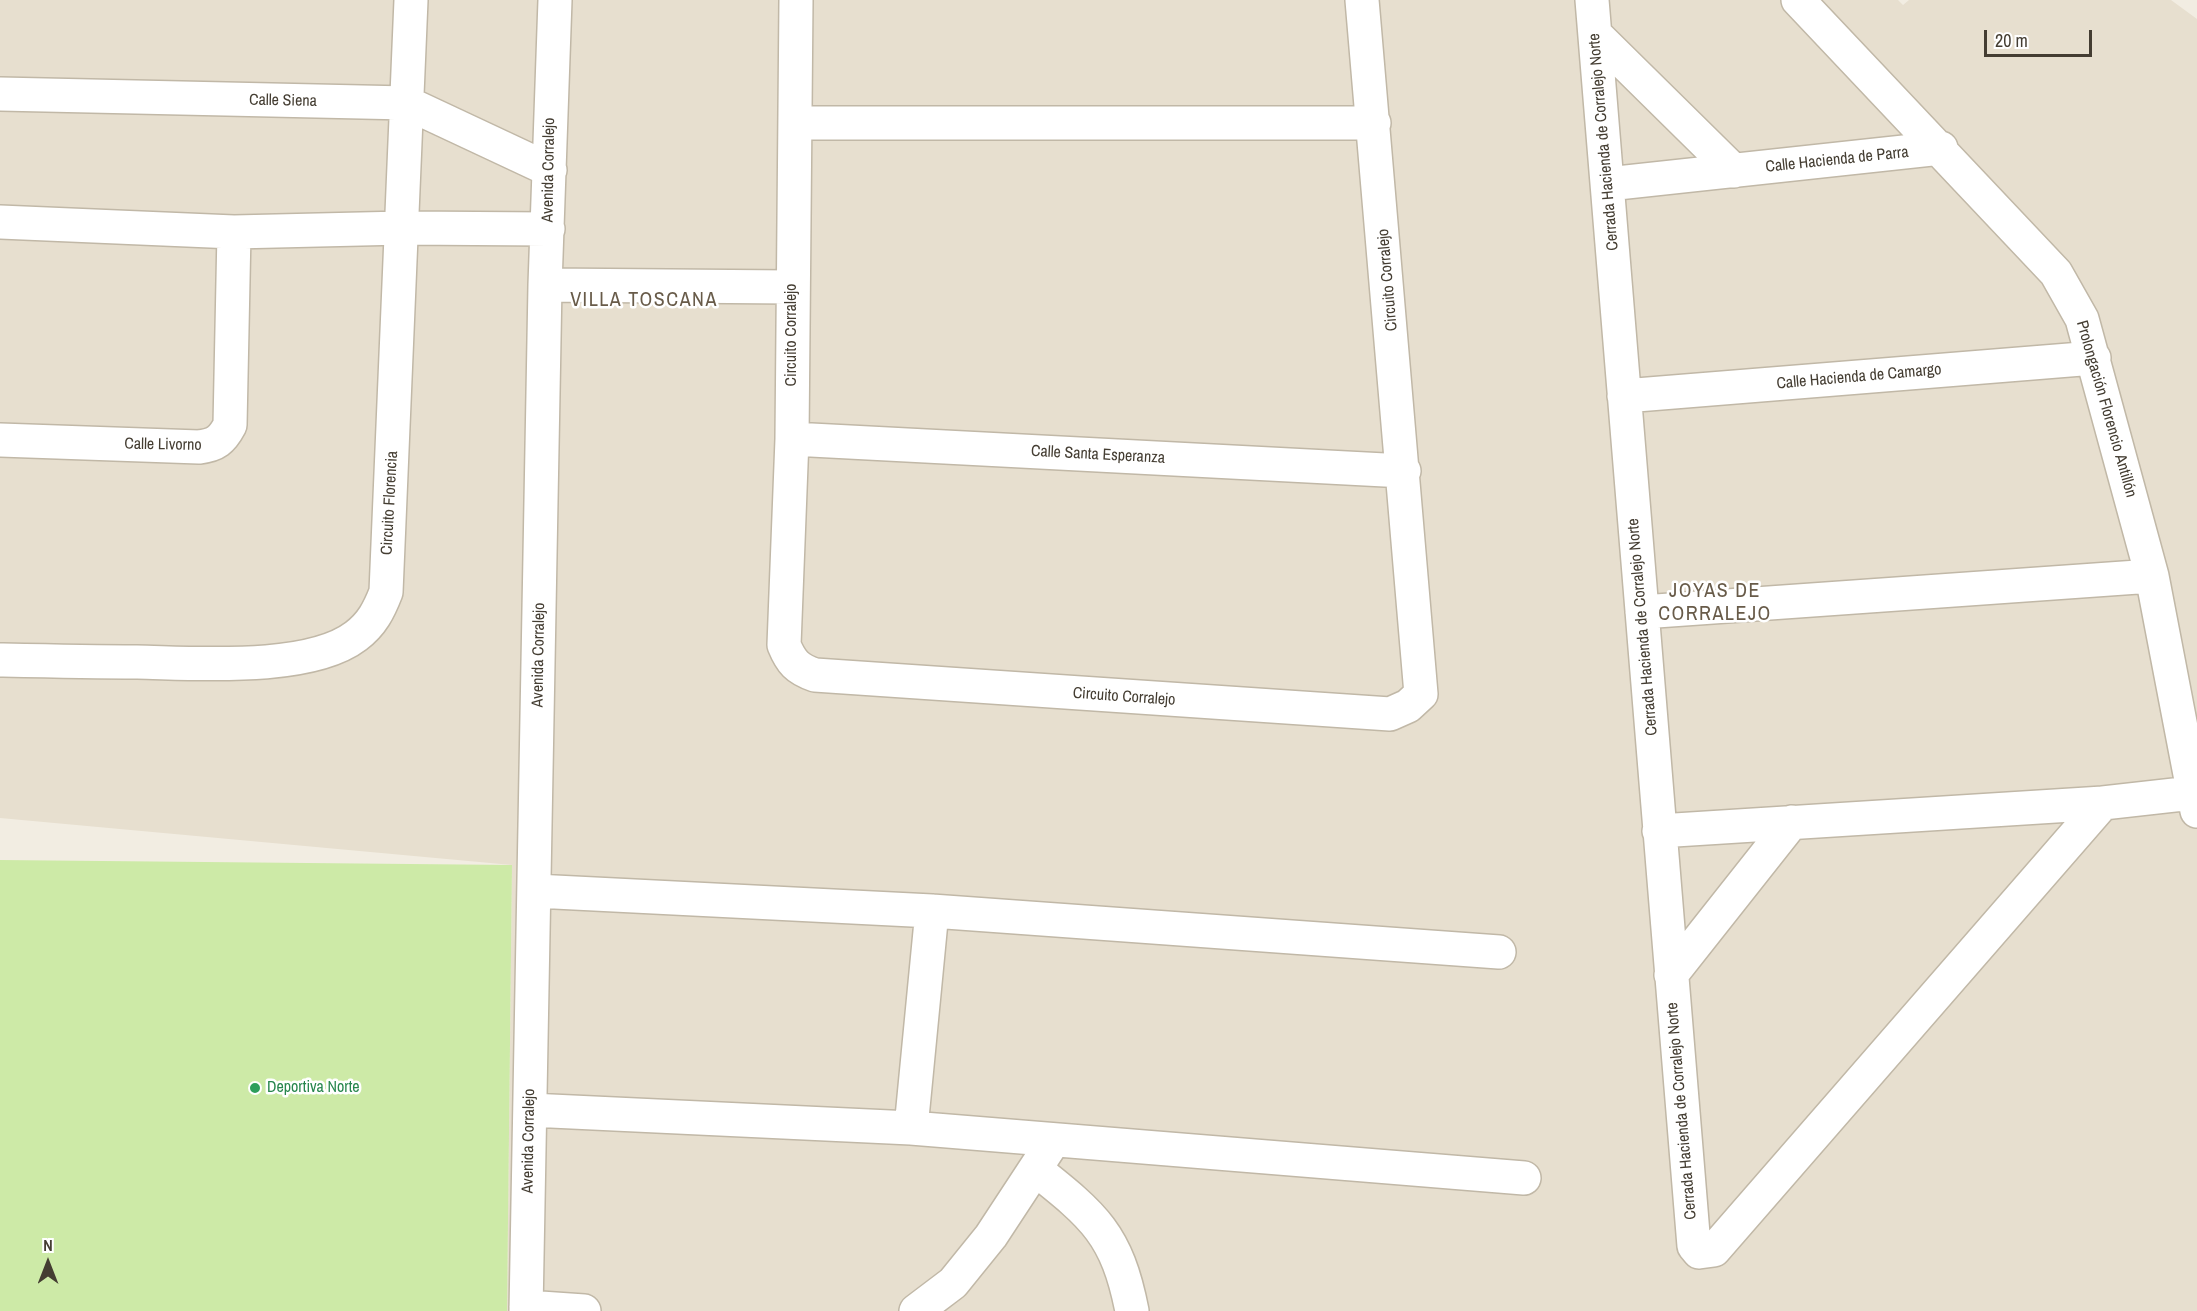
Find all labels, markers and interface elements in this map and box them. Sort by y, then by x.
scale bar [1987,18,2095,56]
text: 20 m [1995,28,2028,53]
street label: Cerrada Hacienda de Corralejo Norte [1585,33,1623,251]
street label: Calle Siena [249,91,317,111]
street label: Avenida Corralejo [538,117,560,223]
street label: Calle Hacienda de Parra [1765,143,1909,177]
street label: Circuito Corralejo [1374,228,1402,332]
street label: Circuito Corralejo [782,284,802,386]
district label: VILLA TOSCANA [570,289,718,313]
street label: Prolongación Florencio Antillón [2072,318,2140,500]
street label: Calle Hacienda de Camargo [1776,360,1942,394]
street label: Calle Livorno [124,435,202,455]
street label: Calle Santa Esperanza [1030,442,1166,468]
street label: Circuito Florencia [378,450,402,556]
street label: Cerrada Hacienda de Corralejo Norte [1624,518,1662,736]
district label: JOYAS DE CORRALEJO [1658,580,1772,627]
street label: Avenida Corralejo [528,602,550,708]
street label: Circuito Corralejo [1072,684,1176,710]
street label: Cerrada Hacienda de Corralejo Norte [1663,1002,1701,1220]
place label: Deportiva Norte [267,1078,360,1098]
marker: Deportiva Norte [248,1081,262,1095]
street label: Avenida Corralejo [518,1088,540,1194]
north arrow [18,1233,78,1293]
text: N [43,1234,53,1256]

